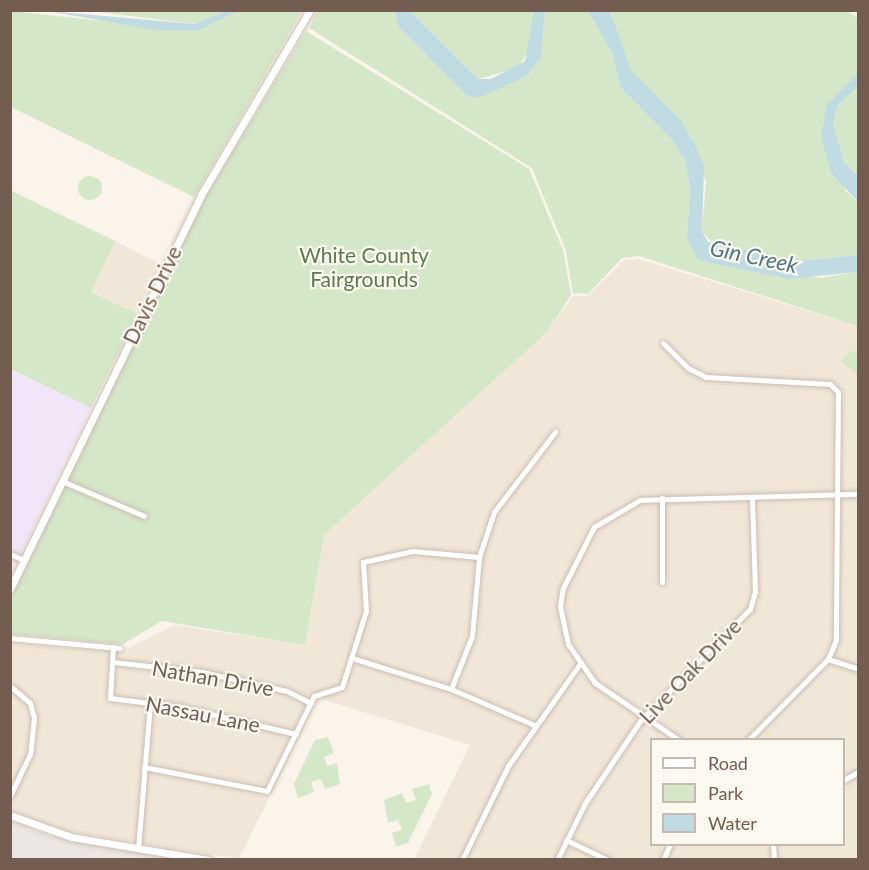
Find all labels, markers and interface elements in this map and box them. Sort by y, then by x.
water label: Gin Creek [708,234,800,278]
street label: Davis Drive [117,242,187,348]
park label: White County Fairgrounds [299,242,429,292]
street label: Live Oak Drive [634,613,746,729]
street label: Nathan Drive [150,655,276,701]
street label: Nassau Lane [144,691,262,737]
legend [650,738,845,846]
text: Road [708,752,748,774]
text: Park [708,782,743,804]
text: Water [708,812,757,834]

